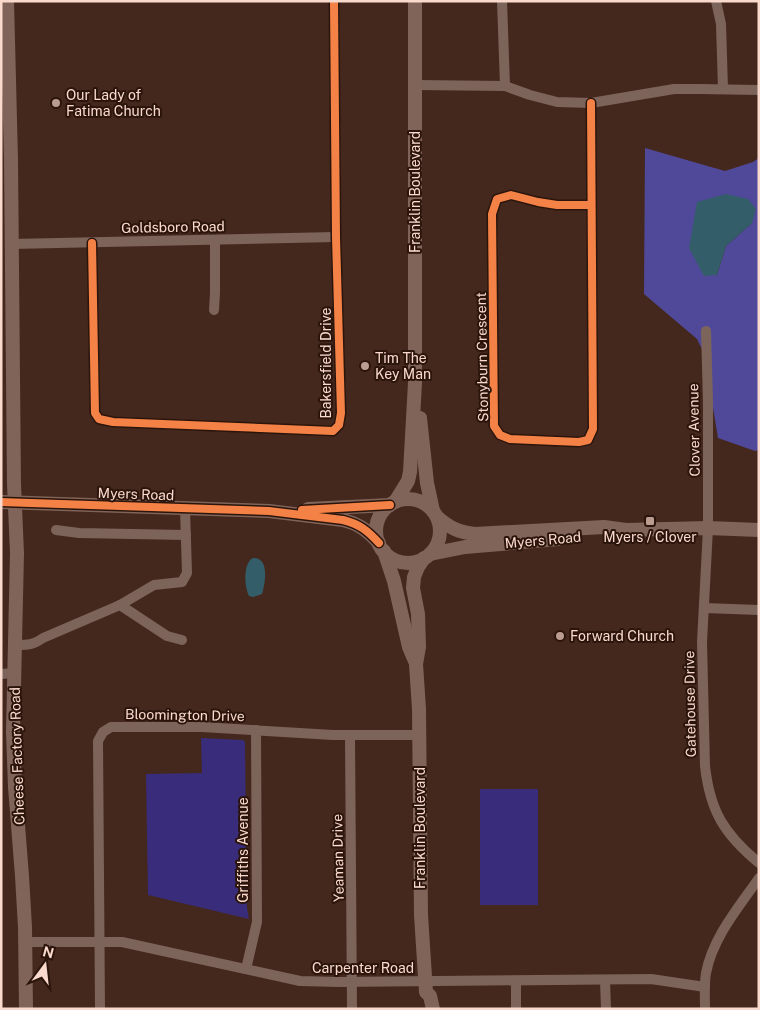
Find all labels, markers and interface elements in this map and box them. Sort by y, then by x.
place label: Our Lady of Fatima Church [66,87,161,119]
marker: Our Lady of Fatima Church [50,97,62,109]
street label: Franklin Boulevard [407,131,423,253]
street label: Goldsboro Road [121,218,225,236]
street label: Stonyburn Crescent [473,292,491,422]
street label: Bakersfield Drive [318,307,334,419]
place label: Tim The Key Man [375,350,431,382]
marker: Tim The Key Man [359,360,371,372]
street label: Clover Avenue [685,383,703,477]
street label: Myers Road [97,485,175,503]
marker: Myers / Clover [644,515,656,527]
street label: Myers Road [504,529,582,551]
place label: Myers / Clover [603,529,697,545]
place label: Forward Church [570,628,674,644]
marker: Forward Church [554,630,566,642]
street label: Gatehouse Drive [681,650,699,758]
street label: Cheese Factory Road [7,687,27,825]
street label: Bloomington Drive [125,706,245,724]
street label: Franklin Boulevard [412,767,428,889]
street label: Griffiths Avenue [235,797,251,903]
street label: Yeaman Drive [329,814,347,902]
north arrow [20,940,70,990]
text: N [41,943,56,962]
street label: Carpenter Road [312,960,414,976]

